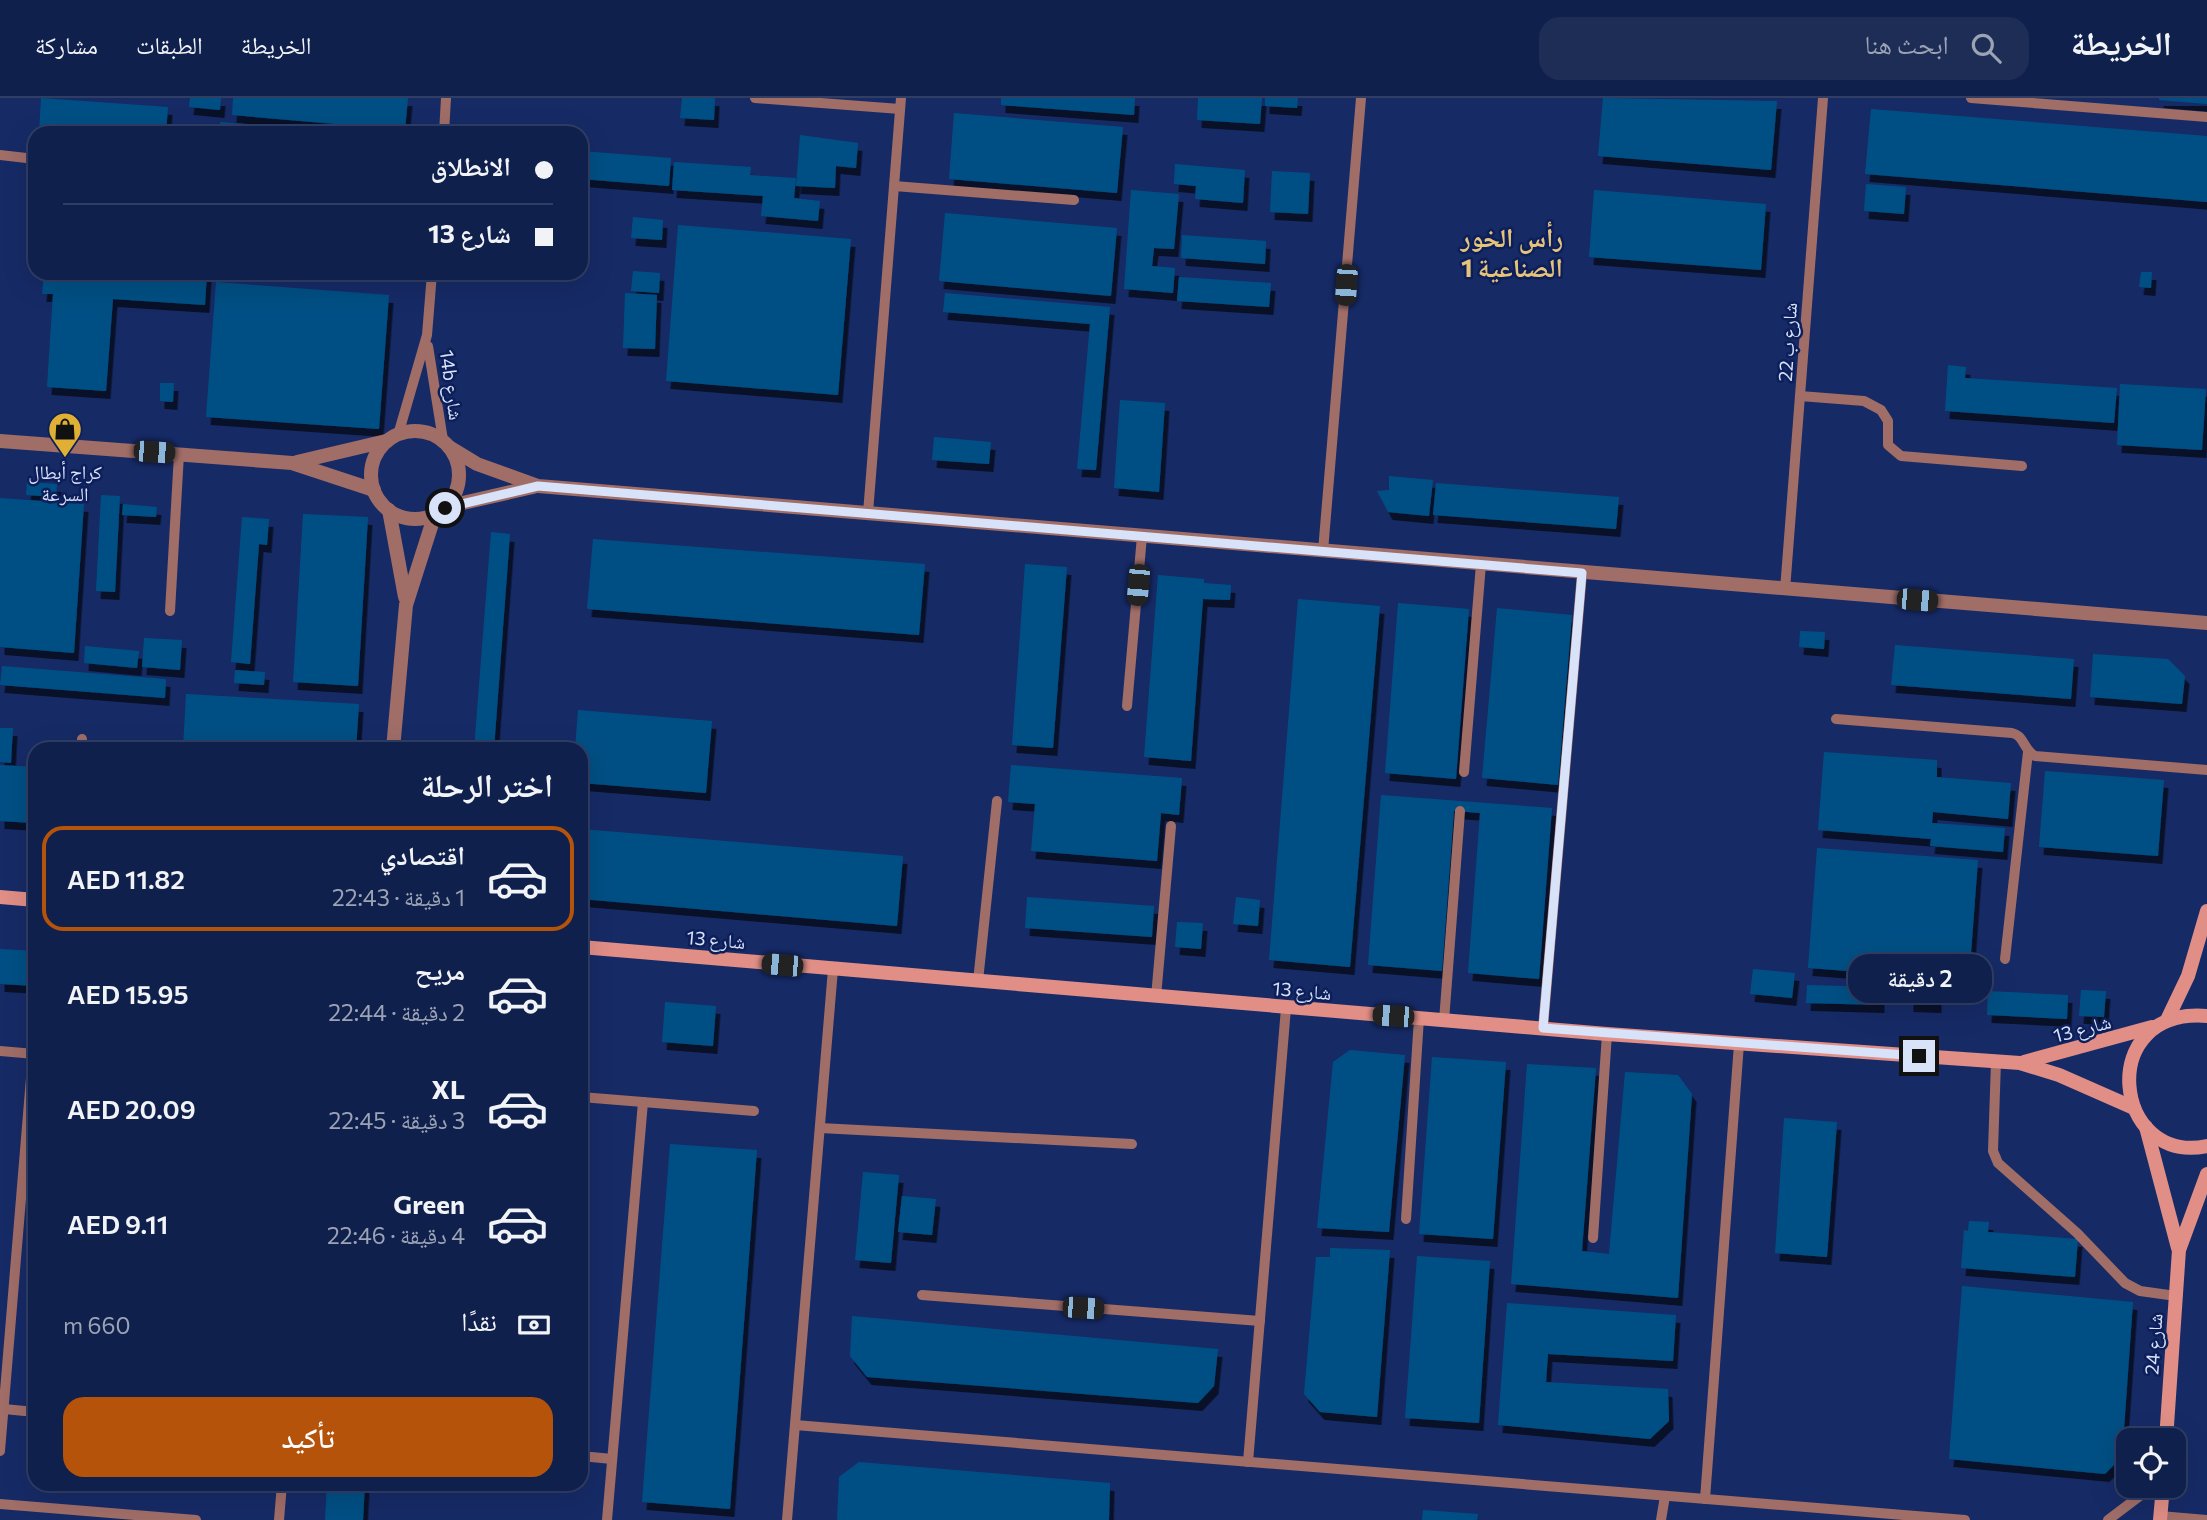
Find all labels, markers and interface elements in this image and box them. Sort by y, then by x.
search box [1539,17,2029,80]
text: الخريطة [2071,21,2172,62]
text: ابحث هنا [1864,28,1949,59]
icon: search [1967,29,2005,67]
text: مشاركة [35,30,98,59]
text: الطبقات [136,30,203,59]
text: الخريطة [241,30,311,59]
text: الانطلاق [431,150,511,181]
text: شارع 13 [428,217,511,248]
district label: رأس الخور الصناعية 1 [1460,221,1563,282]
car [1335,263,1358,307]
street label: شارع ب 22 [1773,302,1802,382]
street label: 14b شارع [435,348,468,422]
shop icon: كراج أبطال السرعة [46,410,84,459]
car [133,440,176,464]
place label: كراج أبطال السرعة [28,460,102,506]
route start [429,492,461,524]
car [1126,563,1151,607]
car [1896,588,1939,612]
text: اختر الرحلة [421,764,553,804]
text: اقتصادي [380,839,465,870]
icon: car [486,847,549,910]
text: AED 11.82 [67,863,185,894]
text: 1 دقيقة · 22:43 [332,883,465,911]
street label: شارع 13 [686,925,746,954]
car [761,953,804,977]
text: مريح [415,954,465,985]
callout: 2 دقيقة [1847,954,1991,1004]
icon: car [486,962,549,1025]
text: 2 دقيقة [1887,964,1953,992]
street label: شارع 13 [1272,976,1332,1005]
text: AED 15.95 [67,978,189,1009]
text: 2 دقيقة · 22:44 [328,998,465,1026]
car [1372,1004,1415,1028]
street label: شارع 13 [2051,1009,2114,1048]
route end [1903,1040,1935,1072]
text: XL [431,1073,465,1104]
icon: car [486,1077,549,1140]
text: AED 20.09 [67,1093,196,1124]
text: 3 دقيقة · 22:45 [329,1106,465,1134]
text: Green [393,1188,465,1219]
icon: car [486,1192,549,1255]
text: AED 9.11 [67,1208,168,1239]
text: 4 دقيقة · 22:46 [327,1221,465,1249]
car [1062,1296,1105,1320]
text: نقدًا [461,1305,497,1336]
icon: cash [515,1306,553,1344]
text: 660 m [63,1311,130,1339]
street label: شارع 24 [2139,1313,2168,1375]
button: تأكيد [63,1397,553,1477]
map controls [2116,1428,2186,1498]
button: locate [2116,1428,2186,1498]

